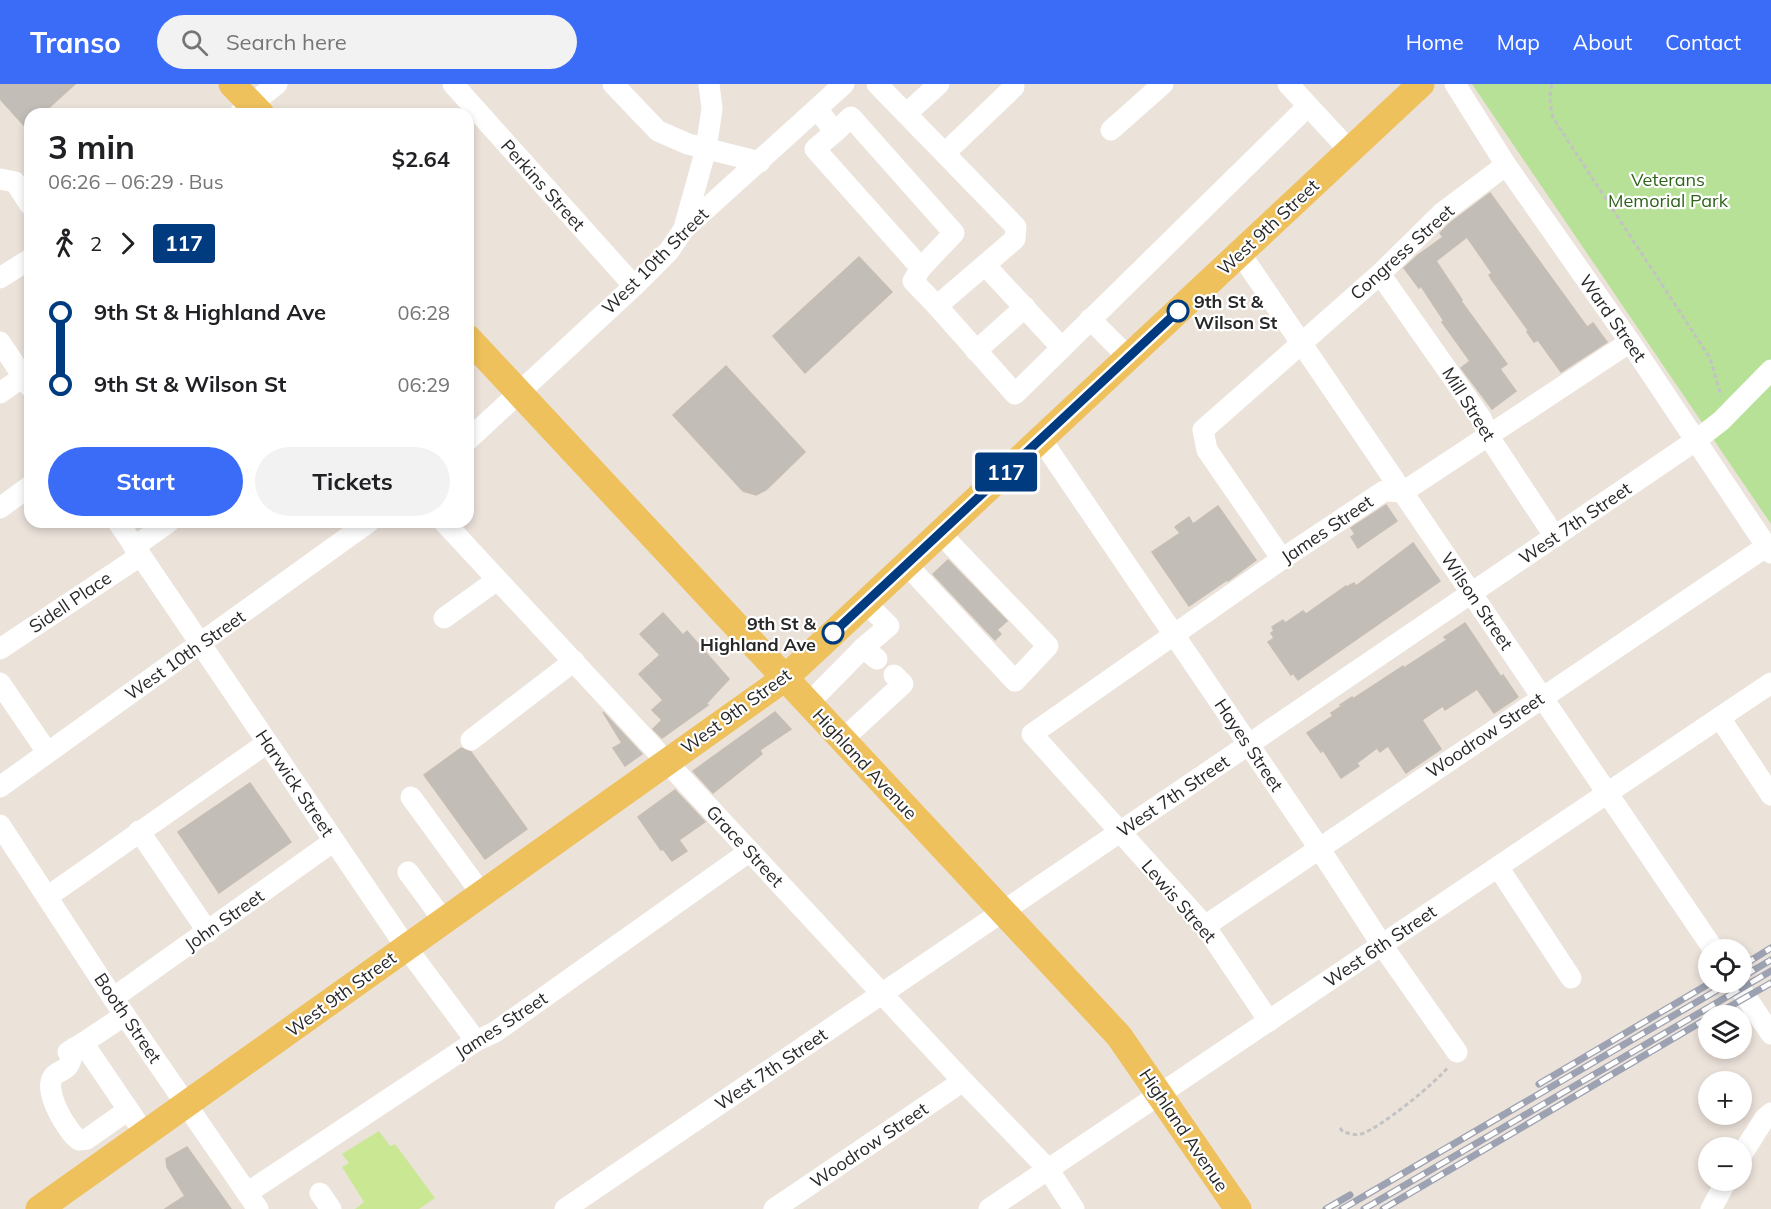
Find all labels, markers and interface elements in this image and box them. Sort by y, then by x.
search box [157,15,577,69]
text: Transo [30,25,121,60]
icon: search [178,26,211,59]
text: Search here [226,28,347,56]
text: Home [1406,29,1464,55]
text: Map [1497,29,1540,55]
text: About [1573,29,1632,55]
text: Contact [1665,29,1741,55]
text: 3 min [48,126,135,167]
street label: Perkins Street [496,135,590,235]
text: $2.64 [392,145,450,173]
park label: Veterans Memorial Park [1608,168,1729,212]
text: 06:26 – 06:29 · Bus [48,169,224,194]
street label: West 9th Street [1212,174,1324,280]
street label: Congress Street [1345,199,1459,305]
street label: West 10th Street [597,203,713,319]
icon: walk [48,227,81,260]
icon: forward [111,227,144,260]
text: 117 [165,230,203,256]
text: 2 [90,231,102,256]
street label: Ward Street [1574,270,1652,366]
place label: 9th St & Wilson St [1194,290,1278,334]
text: 9th St & Highland Ave [94,298,326,326]
text: 06:28 [397,300,450,325]
marker: 9th St & Wilson St [1167,300,1189,322]
street label: Mill Street [1437,363,1501,445]
text: 9th St & Wilson St [94,370,286,398]
text: 06:29 [397,372,450,397]
button: Start [48,447,243,516]
button: Tickets [255,447,450,516]
line badge: 117 [972,452,1040,492]
text: 117 [987,459,1025,485]
street label: West 7th Street [1514,477,1636,569]
street label: James Street [1277,490,1377,568]
street label: Wilson Street [1436,548,1518,654]
street label: Sidell Place [24,566,116,638]
street label: West 10th Street [120,605,250,705]
place label: 9th St & Highland Ave [700,612,817,656]
marker: 9th St & Highland Ave [822,622,844,644]
street label: West 9th Street [676,663,796,759]
street label: Woodrow Street [1422,687,1548,783]
street label: Hayes Street [1210,694,1288,796]
street label: Highland Avenue [808,704,922,824]
street label: Harwick Street [251,725,339,841]
street label: West 7th Street [1112,750,1234,842]
street label: Grace Street [701,800,789,892]
street label: Lewis Street [1137,855,1221,947]
street label: John Street [180,884,268,956]
street label: West 6th Street [1319,900,1441,992]
map controls [1698,939,1752,1191]
button: locate [1698,939,1752,993]
street label: West 9th Street [281,946,401,1042]
street label: Booth Street [89,968,167,1068]
street label: James Street [450,987,552,1063]
button: layers [1698,1005,1752,1059]
street label: West 7th Street [710,1023,832,1115]
street label: Highland Avenue [1134,1064,1234,1196]
button: + [1698,1071,1752,1125]
street label: Woodrow Street [806,1097,932,1193]
button: − [1698,1137,1752,1191]

